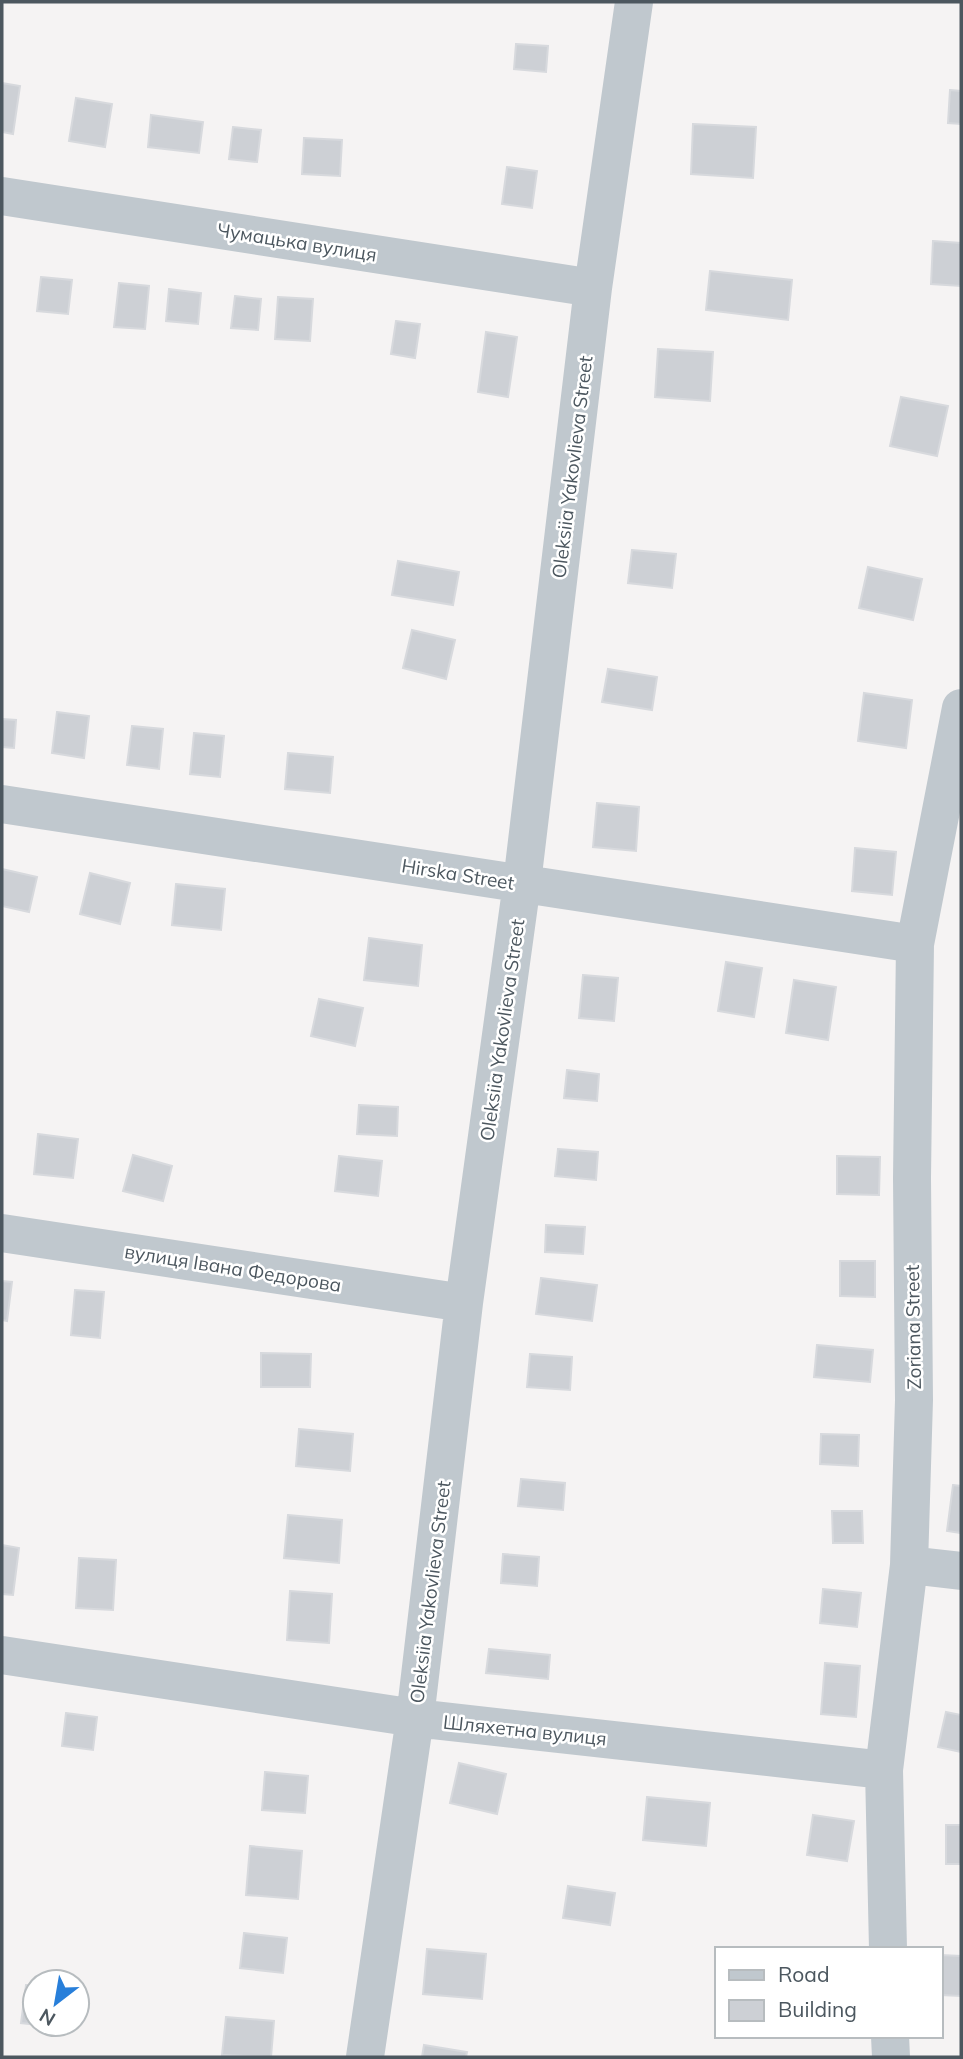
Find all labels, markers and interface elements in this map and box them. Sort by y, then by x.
street label: Чумацька вулиця [215,218,379,266]
street label: Oleksiia Yakovlieva Street [546,354,598,580]
street label: Hirska Street [400,853,516,895]
street label: Oleksiia Yakovlieva Street [475,917,530,1143]
street label: вулиця Івана Федорова [123,1239,343,1297]
street label: Zoriana Street [900,1264,926,1390]
street label: Oleksiia Yakovlieva Street [404,1479,456,1705]
street label: Шляхетна вулиця [442,1709,608,1751]
legend [715,1947,942,2038]
text: Road [778,1961,829,1987]
north arrow [21,1968,91,2038]
text: Building [778,1996,857,2022]
text: N [35,2004,60,2032]

